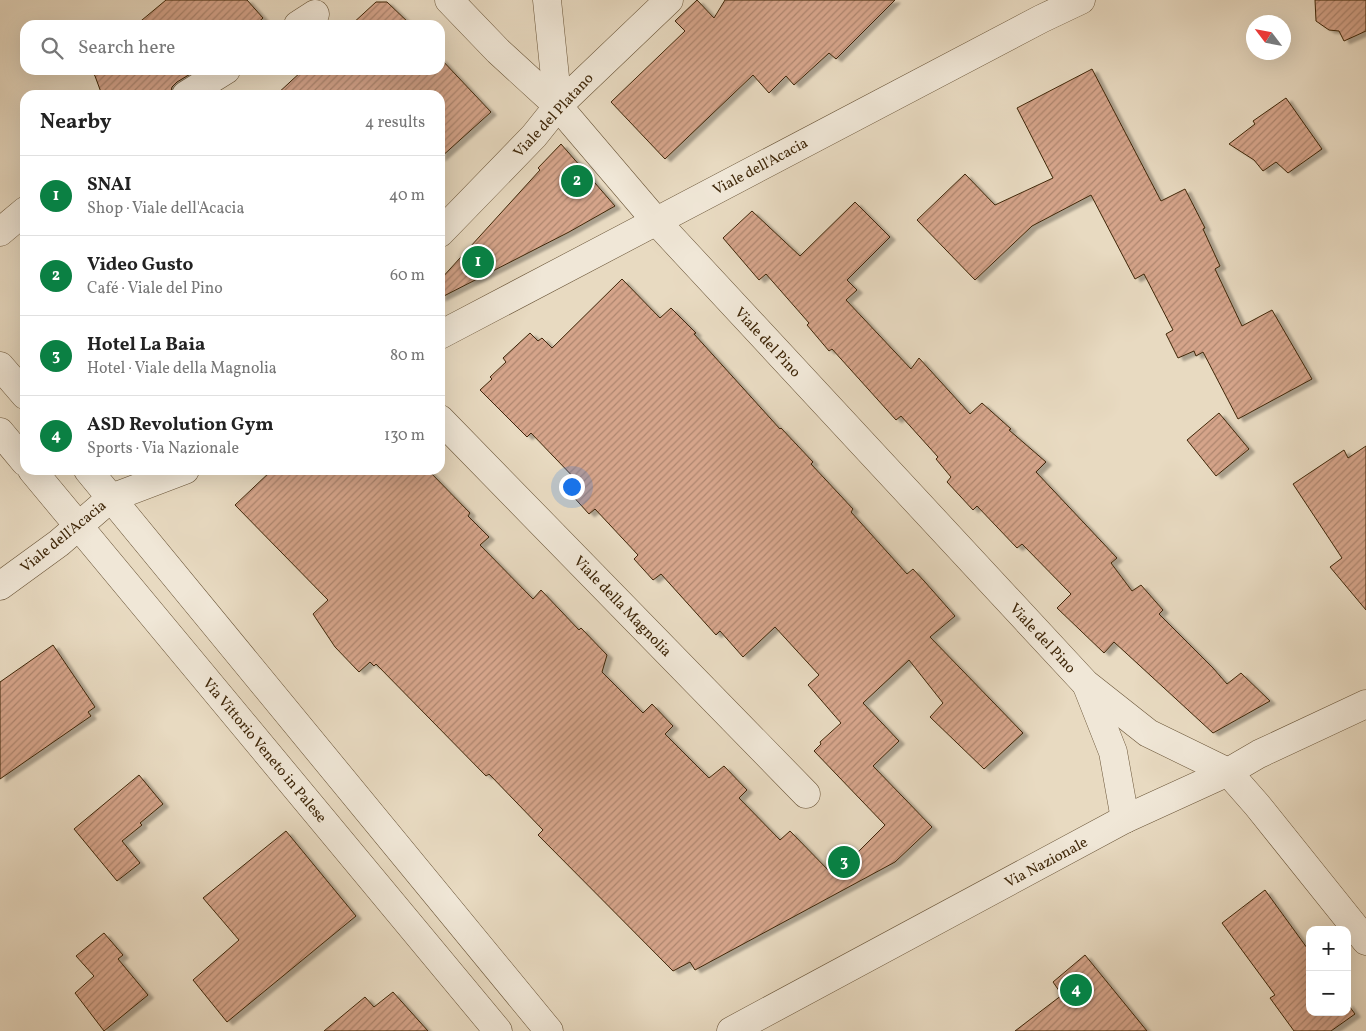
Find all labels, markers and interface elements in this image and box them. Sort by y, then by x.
north arrow [1246,15,1291,60]
search box [20,20,445,75]
icon: search [38,34,66,62]
text: Search here [78,35,175,61]
street label: Viale del Platano [509,69,599,163]
text: Nearby [40,108,111,137]
text: 4 results [365,112,425,134]
street label: Viale dell'Acacia [709,133,812,201]
pin: 2 [561,162,593,200]
text: SNAI [87,172,132,198]
text: 1 [53,185,59,207]
text: 40 m [389,185,425,207]
text: Shop · Viale dell'Acacia [87,198,244,220]
pin: 1 [462,243,494,281]
text: Video Gusto [87,252,193,278]
text: 2 [52,265,60,287]
text: 60 m [390,265,425,287]
text: Café · Viale del Pino [87,278,223,300]
street label: Viale del Pino [729,303,805,383]
text: Hotel La Baia [87,332,206,358]
text: 3 [52,345,60,367]
text: 80 m [390,345,425,367]
text: Hotel · Viale della Magnolia [87,358,277,380]
text: ASD Revolution Gym [87,412,274,438]
text: 4 [51,425,61,447]
text: 130 m [384,425,425,447]
text: Sports · Via Nazionale [87,438,239,460]
your location [559,474,585,500]
street label: Viale dell'Acacia [16,496,111,578]
street label: Viale della Magnolia [568,552,676,662]
street label: Viale del Pino [1004,599,1080,679]
street label: Via Vittorio Veneto in Palese [197,674,331,828]
street label: Via Nazionale [1002,833,1092,894]
pin: 3 [828,843,860,881]
map controls [1306,926,1351,1016]
button: + [1306,926,1351,971]
pin: 4 [1060,971,1092,1009]
button: − [1306,971,1351,1016]

